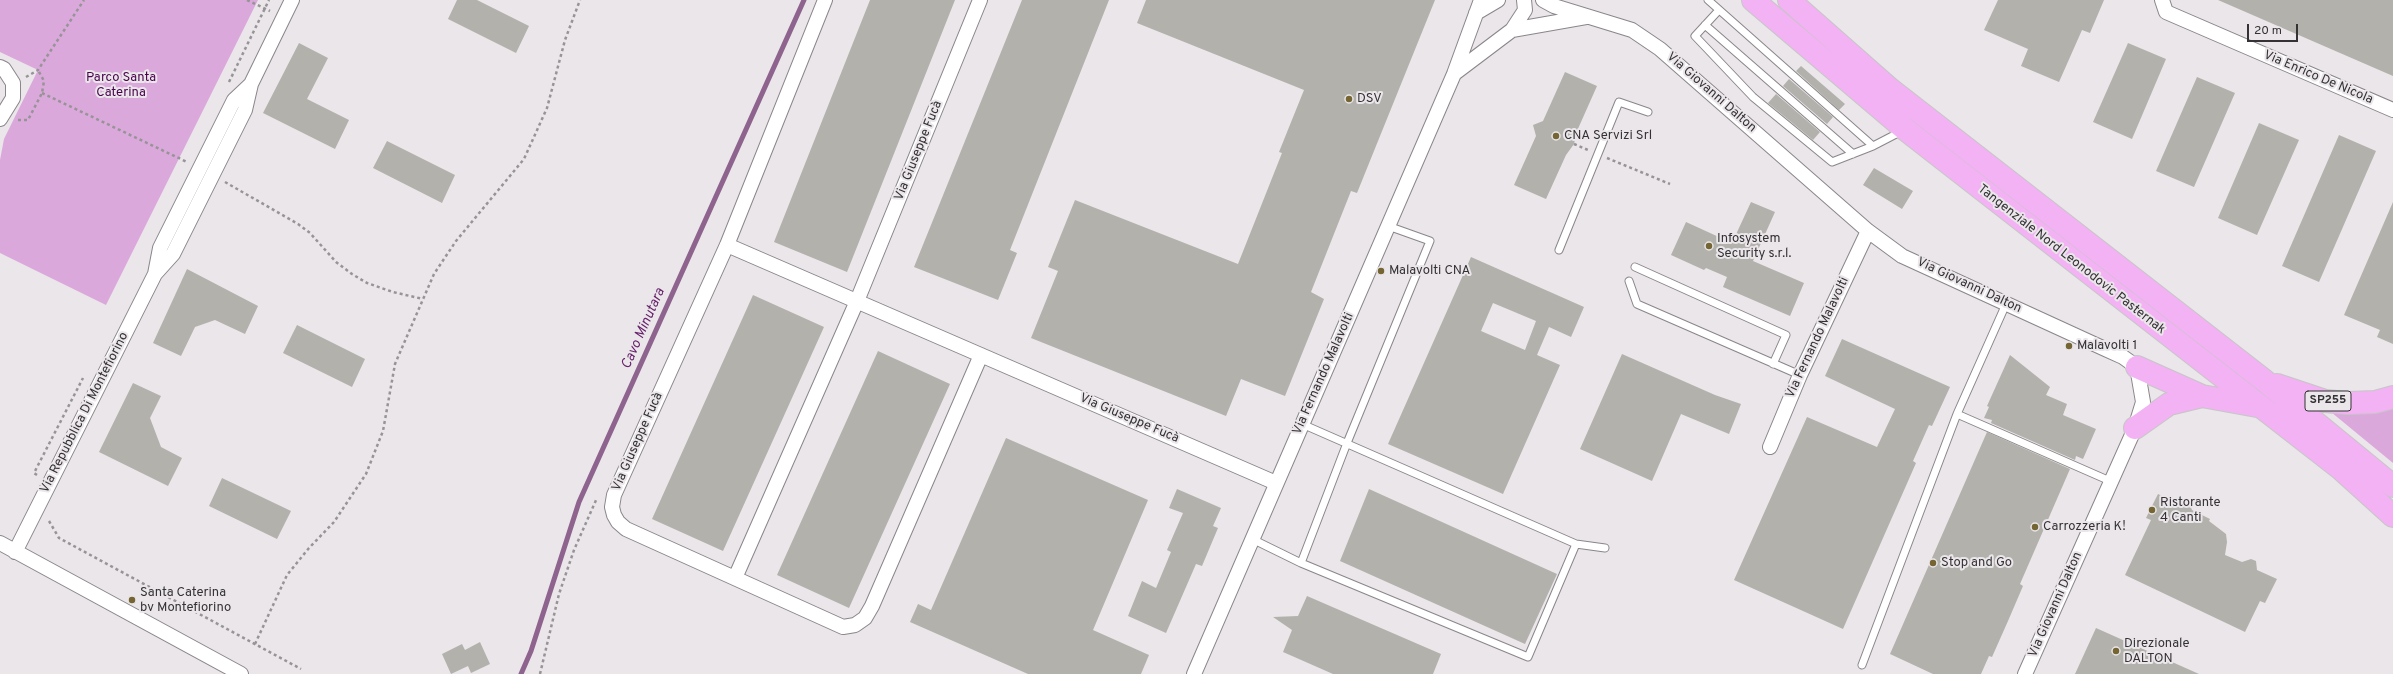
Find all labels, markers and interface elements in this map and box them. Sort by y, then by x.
scale bar [2249,16,2300,42]
text: 20 m [2254,23,2282,39]
street label: Via Enrico De Nicola [2261,48,2375,108]
street label: Via Giovanni Dalton [1663,50,1759,136]
park label: Parco Santa Caterina [86,70,156,101]
place label: DSV [1357,91,1382,107]
marker: DSV [1344,94,1354,104]
street label: Via Giuseppe Fucà [892,99,946,203]
place label: CNA Servizi Srl [1564,128,1652,144]
marker: CNA Servizi Srl [1551,131,1561,141]
street label: Tangenziale Nord Leonodovic Pasternak [1974,182,2168,338]
place label: Infosystem Security s.r.l. [1717,231,1791,262]
marker: Infosystem Security s.r.l. [1704,241,1714,251]
street label: Via Giovanni Dalton [1914,255,2024,317]
place label: Malavolti CNA [1389,263,1470,279]
marker: Malavolti CNA [1376,266,1386,276]
street label: Via Fernando Malavolti [1783,275,1853,401]
water label: Cavo Minutara [619,286,669,372]
street label: Via Fernando Malavolti [1290,311,1358,437]
street label: Via Repubblica Di Montefiorino [37,330,133,496]
place label: Malavolti 1 [2077,338,2137,354]
marker: Malavolti 1 [2064,341,2074,351]
street label: Via Giuseppe Fucà [609,390,667,494]
street label: Via Giuseppe Fucà [1077,391,1181,447]
road number: SP255 [2305,391,2351,411]
place label: Ristorante 4 Canti [2160,495,2221,526]
marker: Ristorante 4 Canti [2147,505,2157,515]
place label: Carrozzeria K! [2043,519,2126,535]
marker: Carrozzeria K! [2030,522,2040,532]
street label: Via Giovanni Dalton [2026,550,2086,660]
place label: Stop and Go [1941,555,2012,571]
marker: Stop and Go [1928,558,1938,568]
place label: Santa Caterina bv Montefiorino [140,585,231,616]
marker: Santa Caterina bv Montefiorino [127,595,137,605]
place label: Direzionale DALTON [2124,636,2189,667]
marker: Direzionale DALTON [2111,646,2121,656]

